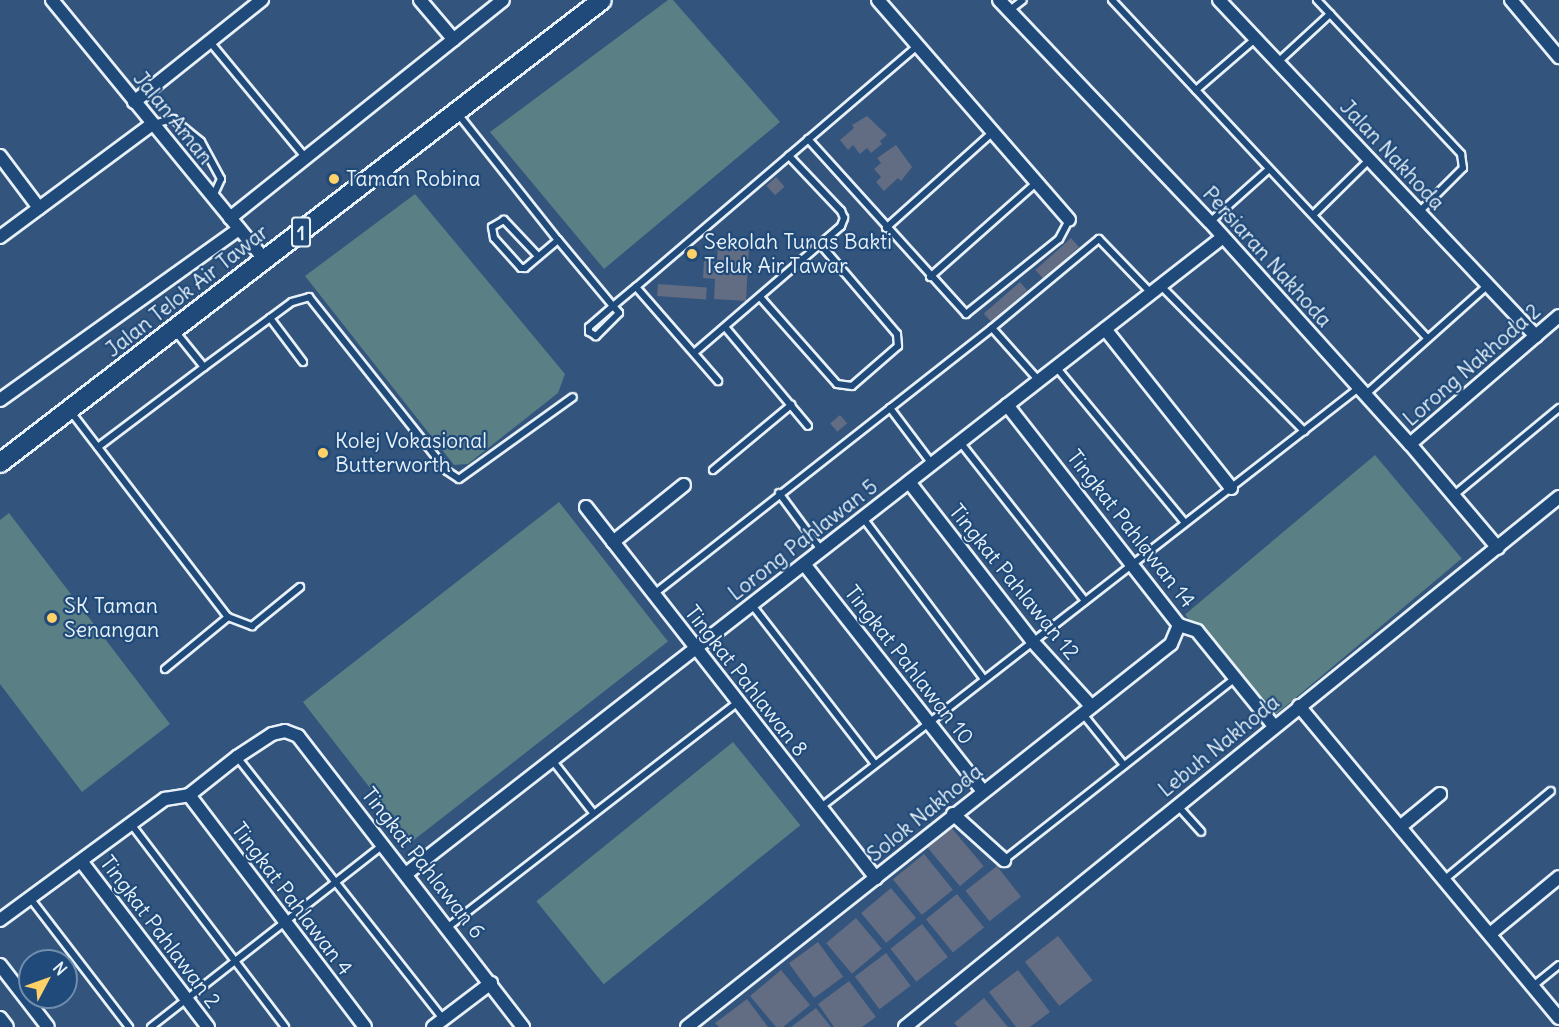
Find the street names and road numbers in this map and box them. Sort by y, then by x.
street label: Jalan Aman [128,66,218,170]
street label: Jalan Nakhoda [1334,95,1450,215]
street label: Persiaran Nakhoda [1197,181,1337,333]
road number: 1 [290,215,312,249]
street label: Jalan Telok Air Tawar [100,220,274,362]
street label: Lorong Nakhoda 2 [1398,298,1546,432]
street label: Tingkat Pahlawan 14 [1062,445,1200,613]
street label: Lorong Pahlawan 5 [723,474,883,606]
street label: Tingkat Pahlawan 12 [944,499,1084,665]
street label: Tingkat Pahlawan 10 [839,580,979,750]
street label: Tingkat Pahlawan 8 [679,600,813,762]
street label: Lebuh Nakhoda [1153,690,1285,802]
street label: Solok Nakhoda [862,759,988,867]
street label: Tingkat Pahlawan 6 [356,782,490,944]
street label: Tingkat Pahlawan 4 [226,818,358,980]
street label: Tingkat Pahlawan 2 [94,851,226,1013]

